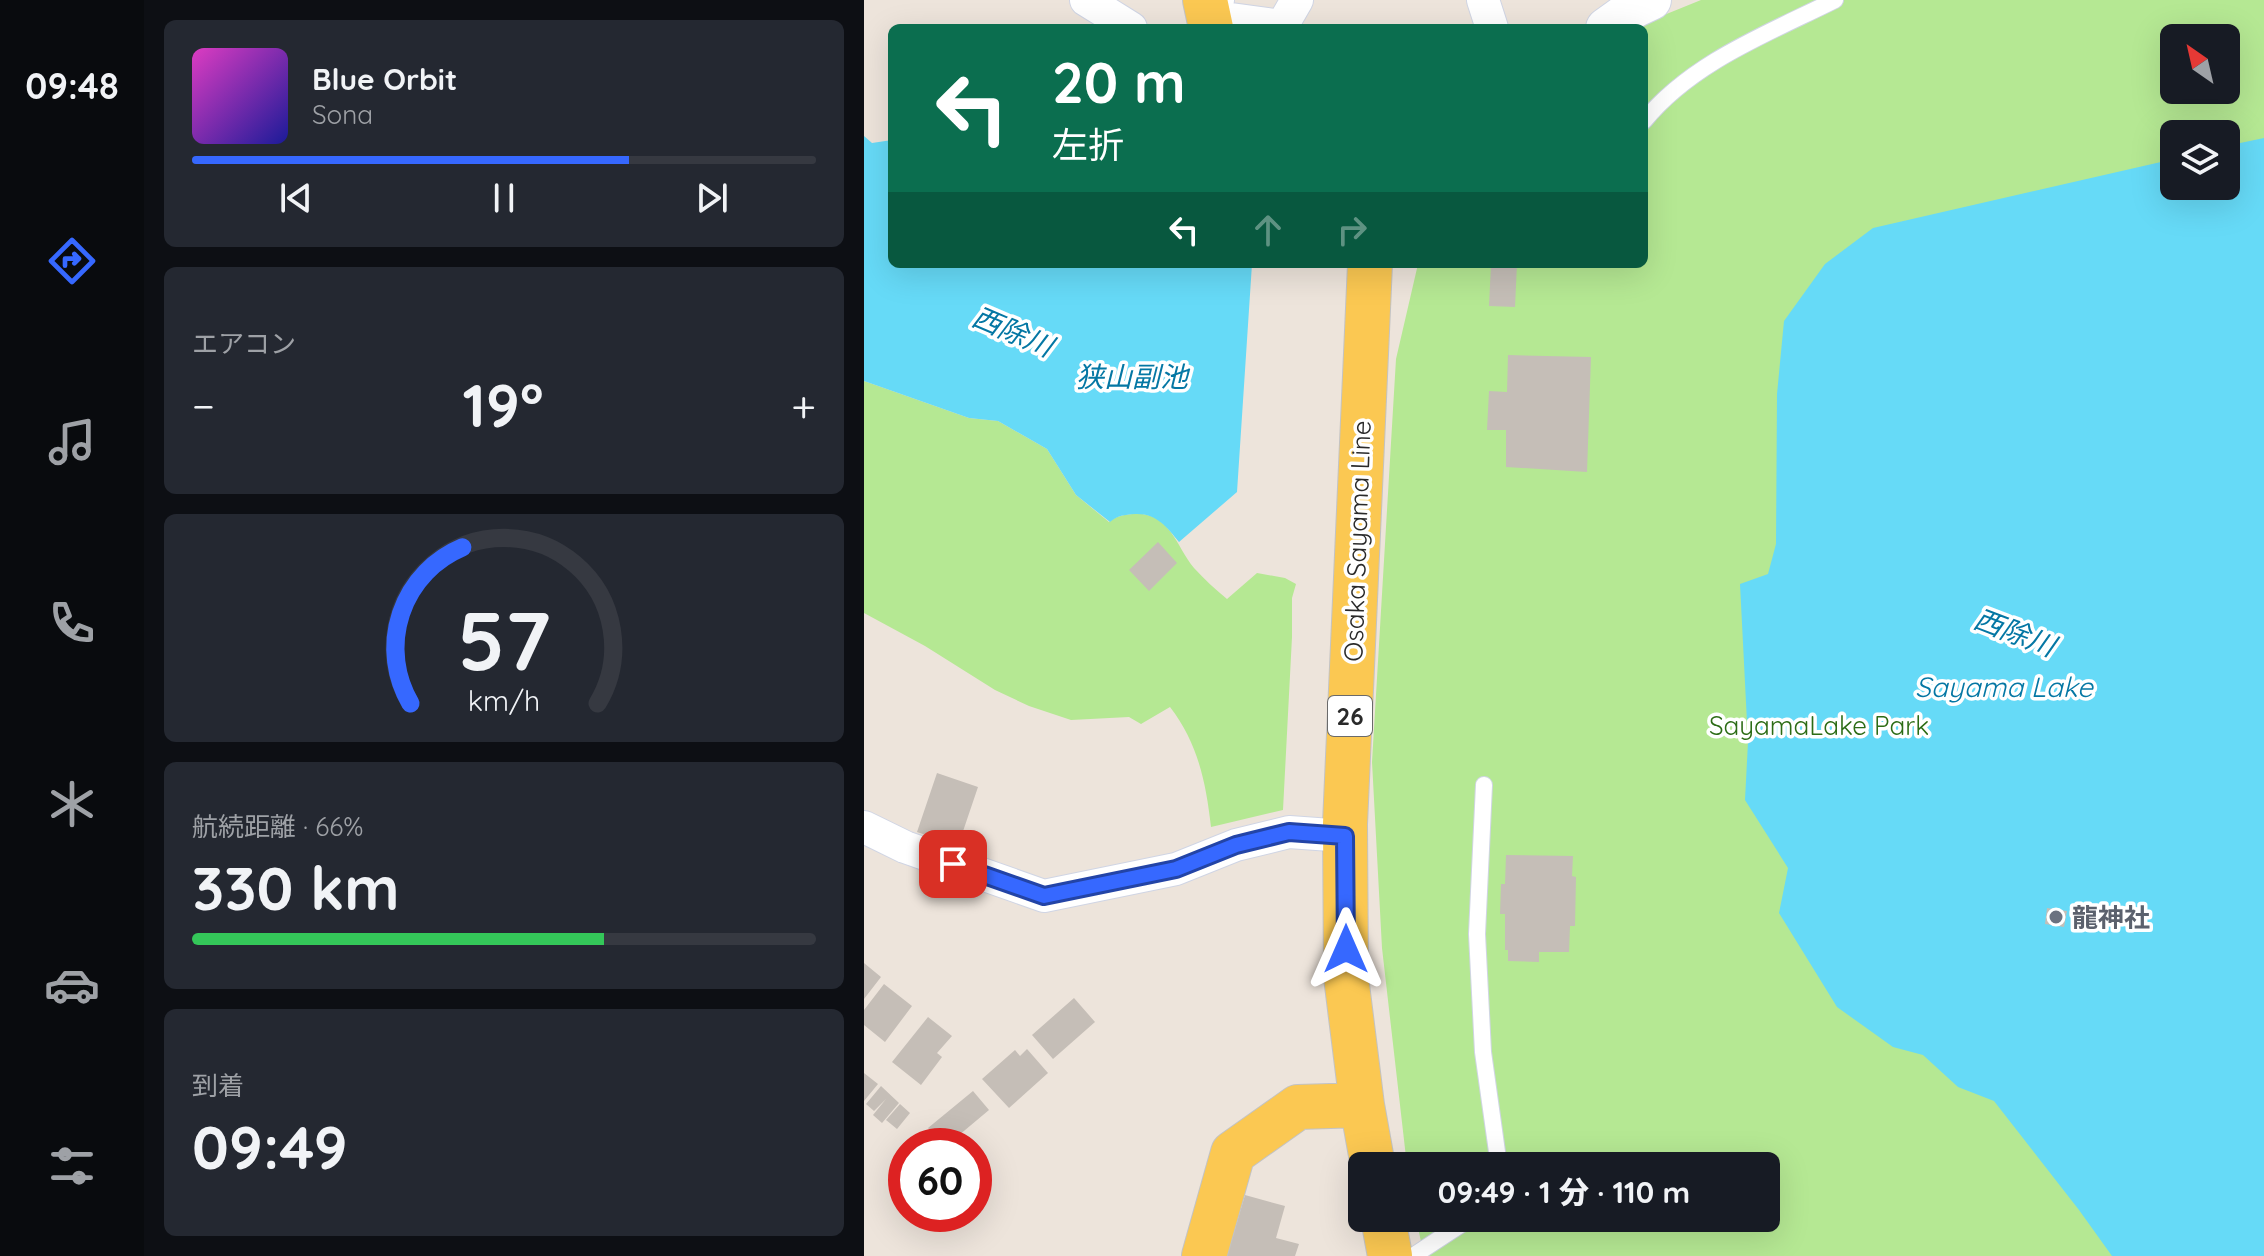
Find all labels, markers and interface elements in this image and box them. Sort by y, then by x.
north arrow [2160,24,2240,104]
map controls [2160,24,2240,200]
text: 20 m [1052,47,1186,117]
icon: left [920,56,1024,160]
text: Blue Orbit [312,60,457,98]
text: 09:48 [25,63,119,108]
text: Sona [312,98,373,131]
button: layers [2160,120,2240,200]
text: 左折 [1052,122,1124,167]
icon: previous [274,176,318,220]
icon: pause [482,176,526,220]
icon: next [690,176,734,220]
icon: left [1162,208,1206,252]
icon: ahead [1246,208,1290,252]
icon: right [1330,208,1374,252]
icon: directions [44,233,100,289]
water label: 西除川 [967,298,1061,365]
text: エアコン [192,327,296,360]
water label: 狭山副池 [1076,359,1191,394]
text: 19° [463,367,544,442]
text: − [192,378,215,433]
text: + [791,378,816,433]
icon: music [44,414,100,470]
street label: Osaka Sayama Line [1336,420,1378,662]
text: 57 [457,587,551,691]
icon: phone [44,595,100,651]
water label: 西除川 [1970,601,2063,664]
water label: Sayama Lake [1915,669,2094,704]
text: km/h [468,682,540,718]
road number: 26 [1328,696,1372,736]
park label: SayamaLake Park [1709,709,1929,742]
icon: climate [44,776,100,832]
text: 航続距離 · 66% [192,810,363,843]
pin [919,830,987,898]
icon: arrive [931,842,975,886]
text: 330 km [192,850,400,925]
place label: 龍神社 [2072,901,2150,934]
position arrow [1304,907,1388,991]
marker: 龍神社 [2047,908,2065,926]
icon: car [44,957,100,1013]
text: 到着 [192,1069,244,1102]
text: 09:49 [192,1109,347,1184]
speed limit sign: 60 [888,1128,992,1232]
icon: filters [44,1138,100,1194]
text: 09:49 · 1 分 · 110 m [1438,1173,1690,1211]

